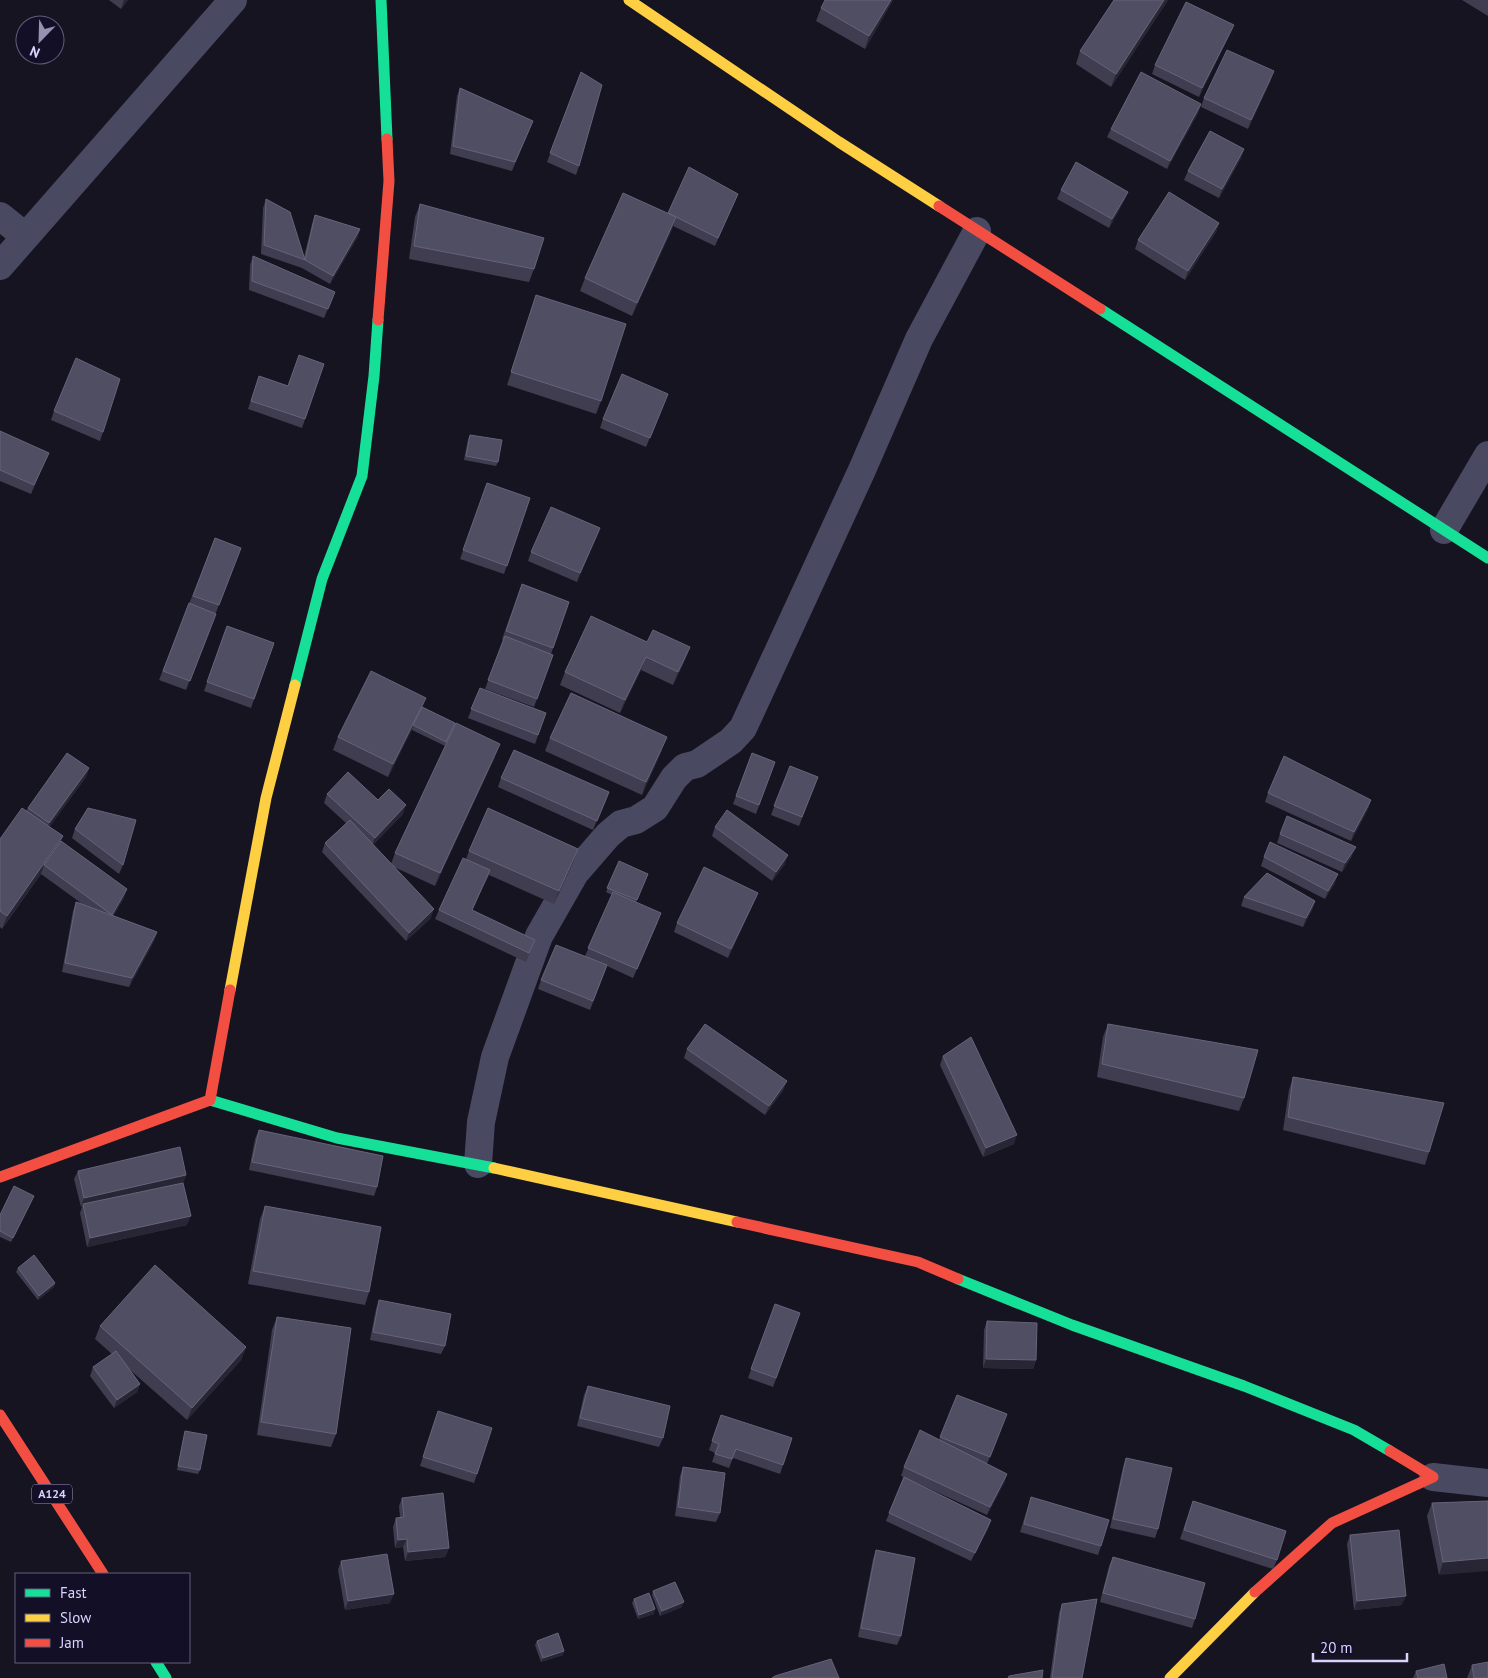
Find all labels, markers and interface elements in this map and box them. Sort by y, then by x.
north arrow [15,15,65,65]
text: N [27,42,43,62]
road number: A124 [32,1485,72,1504]
legend [15,1573,190,1663]
text: Fast [60,1583,87,1602]
text: Slow [60,1608,91,1627]
scale bar [1313,1630,1407,1662]
text: Jam [59,1633,84,1652]
text: 20 m [1320,1638,1353,1657]

